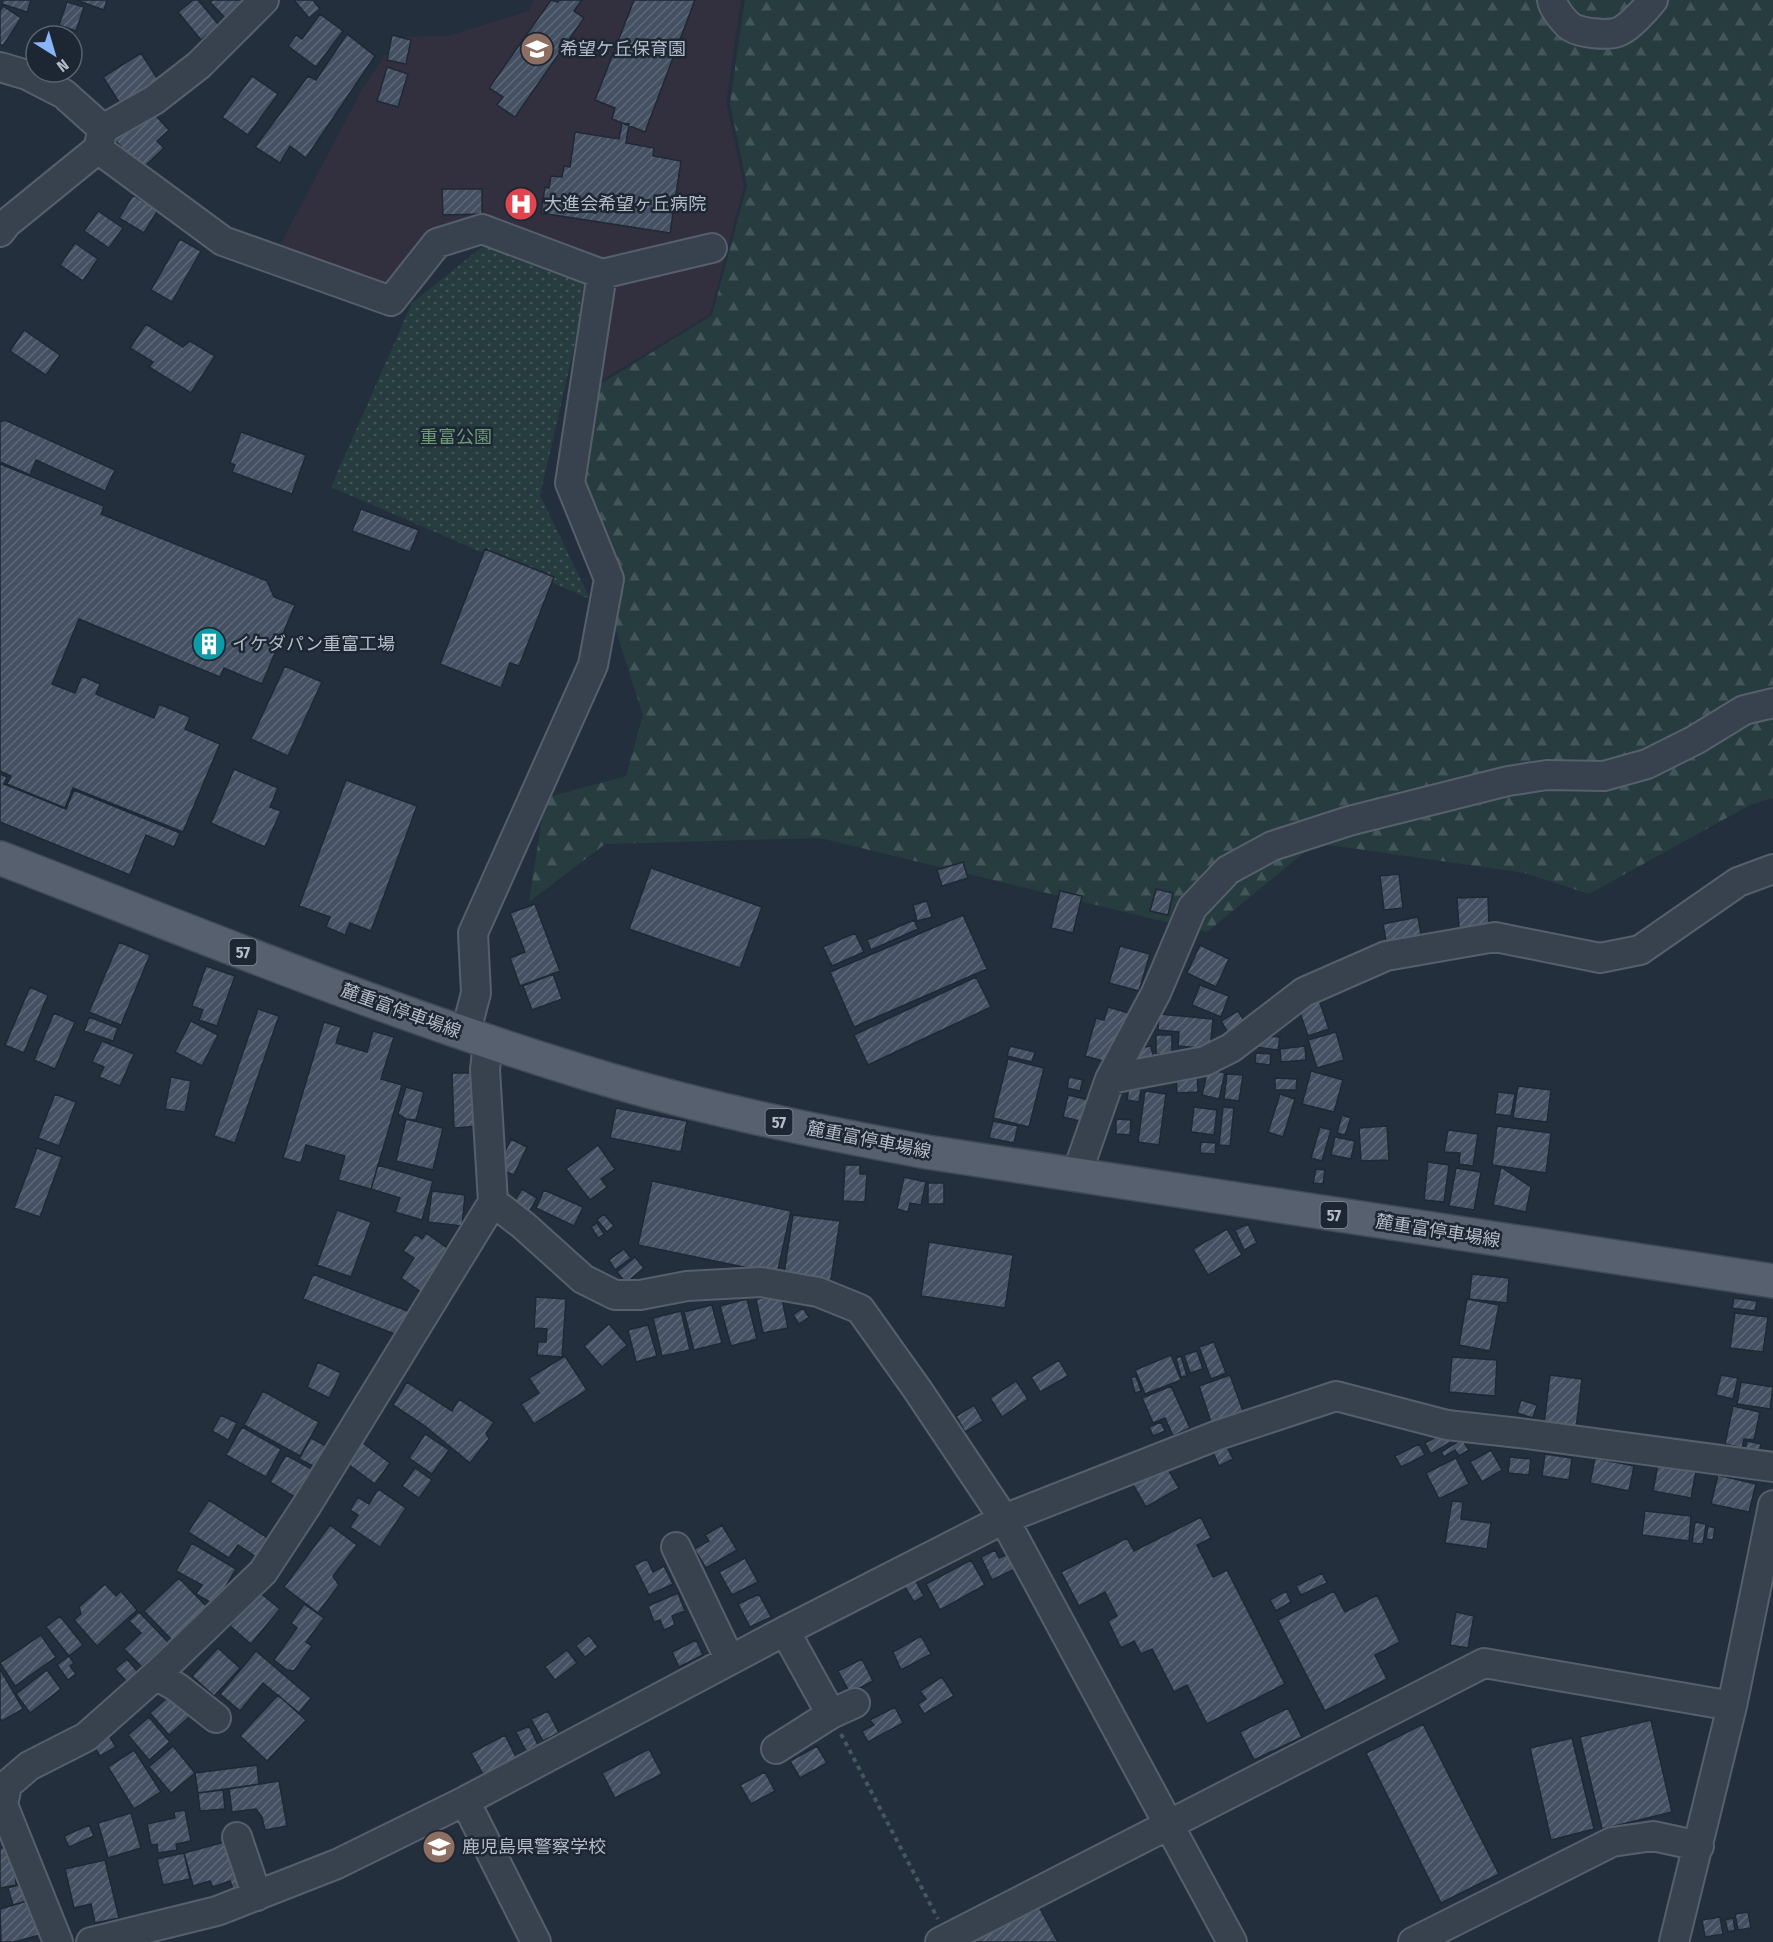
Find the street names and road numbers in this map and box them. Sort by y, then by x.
road number: 57 [230,939,256,965]
street label: 麓重富停車場線 [338,979,464,1043]
road number: 57 [766,1109,792,1135]
street label: 麓重富停車場線 [805,1117,933,1163]
road number: 57 [1320,1202,1348,1228]
street label: 麓重富停車場線 [1374,1210,1502,1252]

